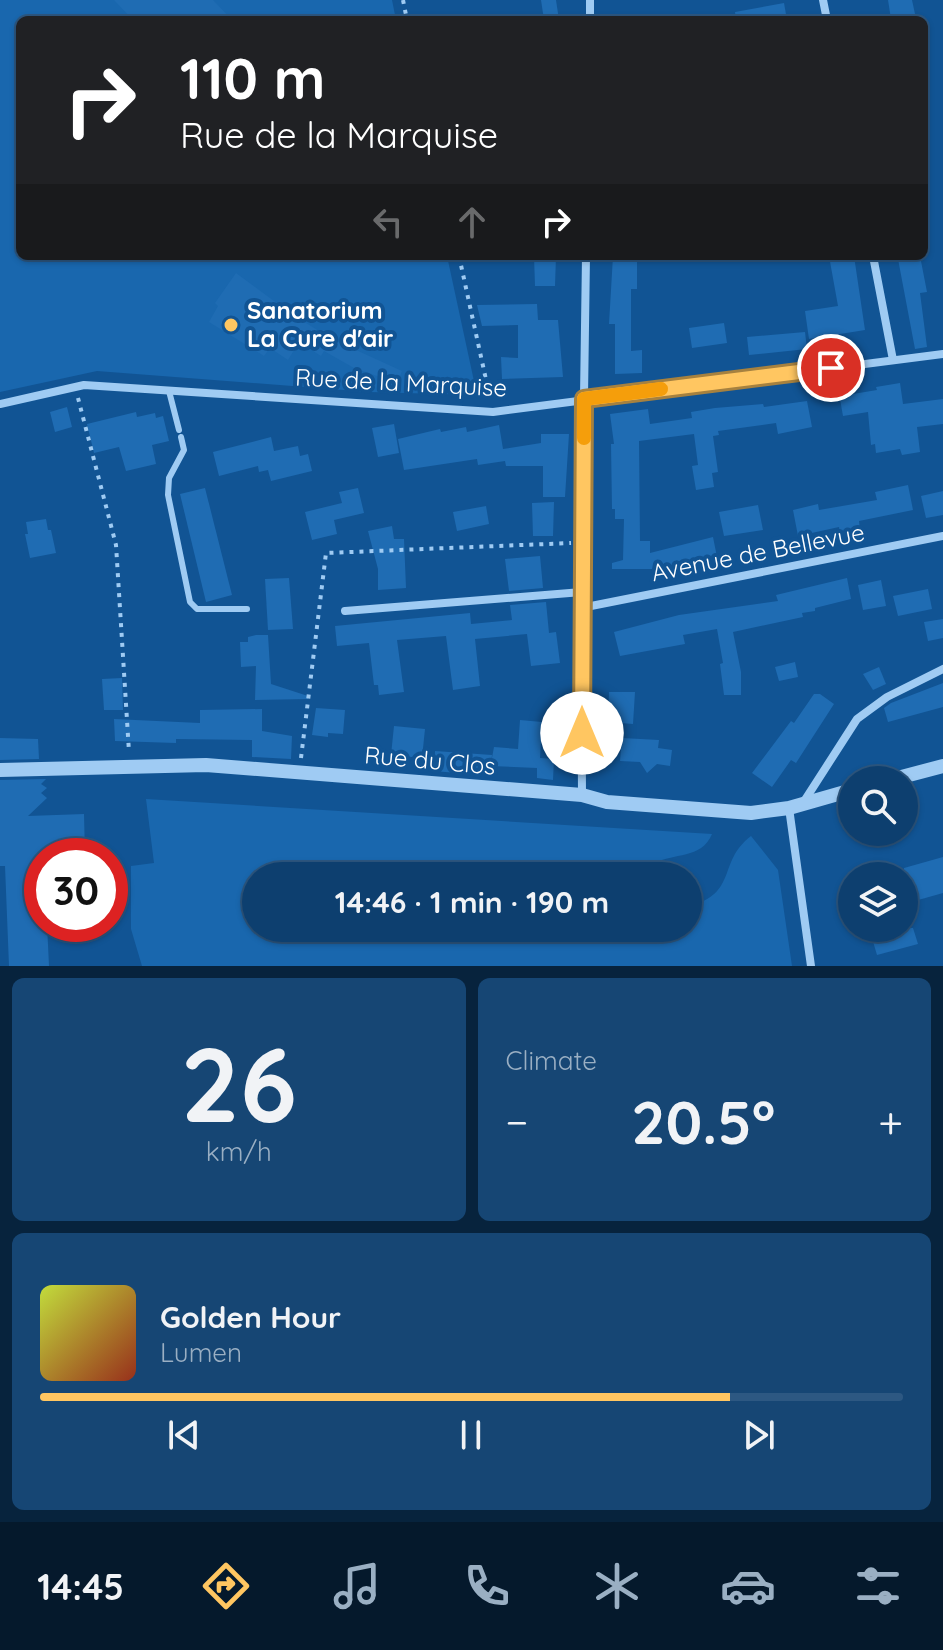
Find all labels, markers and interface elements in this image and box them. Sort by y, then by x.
text: 110 m [180,43,325,113]
icon: right [48,48,152,152]
text: Rue de la Marquise [180,112,498,157]
icon: left [366,200,410,244]
icon: ahead [450,200,494,244]
icon: right [534,200,578,244]
place label: Sanatorium La Cure d'air [247,295,394,353]
marker: Sanatorium La Cure d'air [222,316,240,334]
pin [797,334,865,402]
icon: arrive [809,346,853,390]
street label: Rue de la Marquise [294,361,508,403]
street label: Avenue de Bellevue [649,517,867,587]
position arrow [540,691,624,775]
street label: Rue du Clos [363,739,497,781]
map controls [838,766,918,942]
button: search [838,766,918,846]
speed limit sign: 30 [24,838,128,942]
button: layers [838,862,918,942]
text: 14:46 · 1 min · 190 m [335,883,609,921]
text: 26 [180,1018,297,1148]
text: Climate [506,1044,597,1077]
text: 20.5° [631,1084,775,1159]
text: − [506,1094,528,1149]
text: + [878,1094,903,1149]
text: km/h [206,1135,272,1168]
text: Golden Hour [160,1298,341,1336]
text: Lumen [160,1336,242,1369]
icon: previous [162,1413,206,1457]
icon: pause [449,1413,493,1457]
icon: next [737,1413,781,1457]
icon: directions [198,1558,254,1614]
icon: music [329,1558,385,1614]
icon: phone [459,1558,515,1614]
icon: climate [589,1558,645,1614]
icon: car [720,1558,776,1614]
icon: filters [850,1558,906,1614]
text: 14:45 [37,1564,124,1609]

